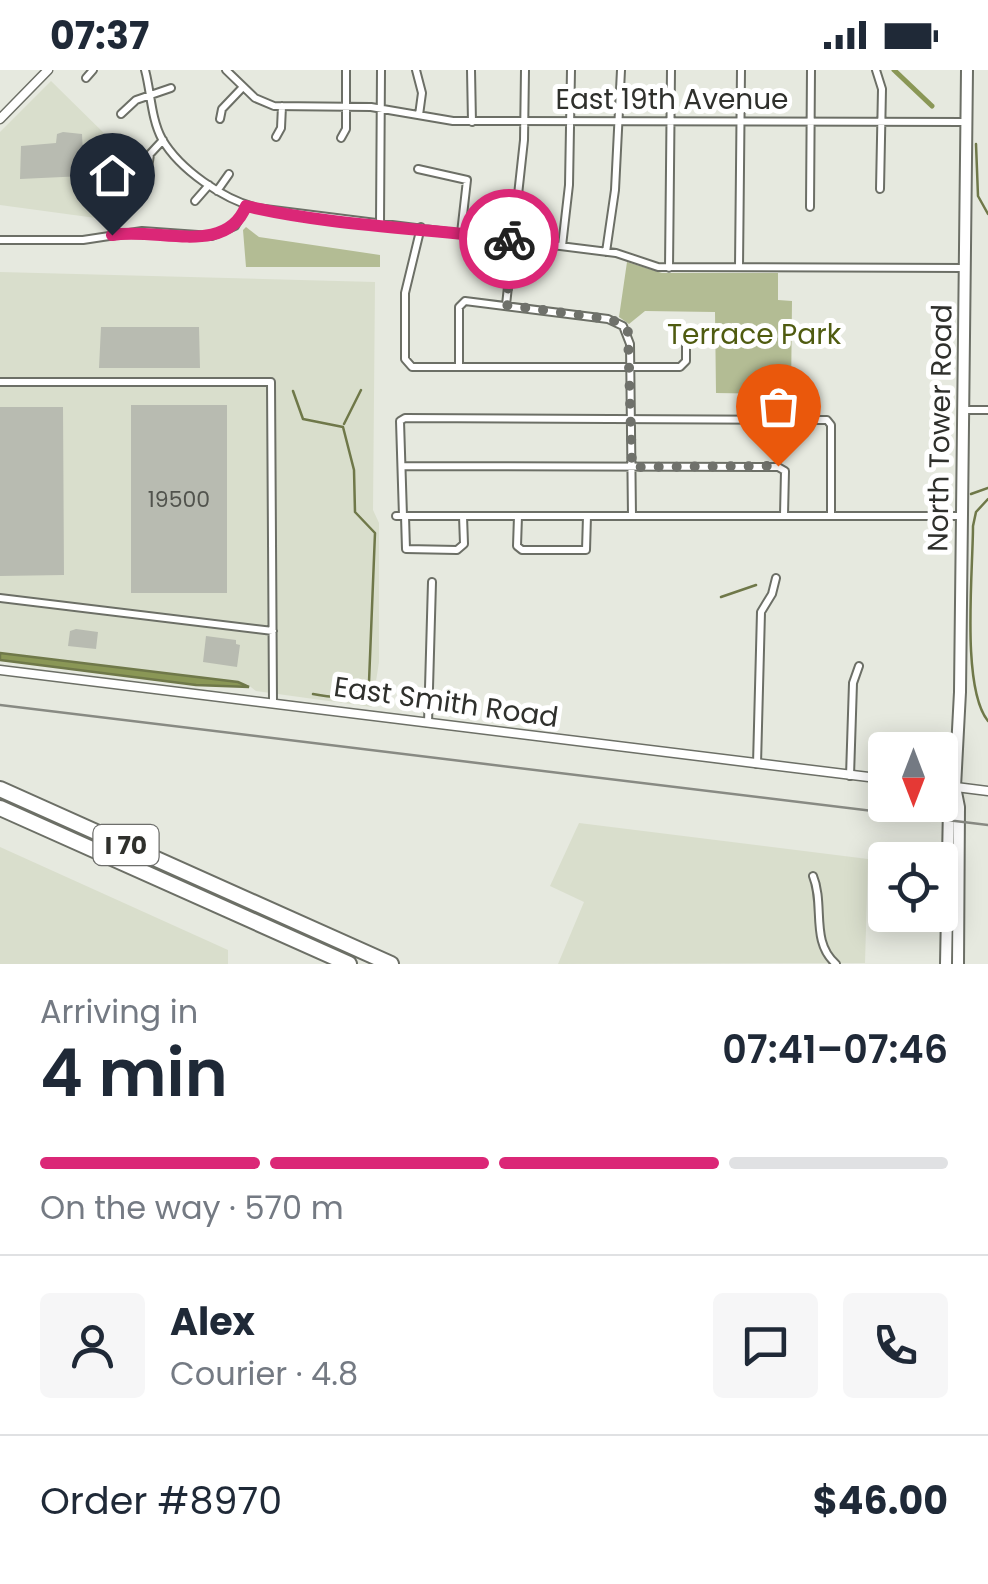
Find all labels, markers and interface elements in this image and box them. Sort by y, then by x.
text: 07:37 [50,9,149,62]
street label: East 19th Avenue [556,80,788,119]
pin [70,133,155,236]
icon: home [85,148,140,203]
courier [459,189,559,289]
icon: bike [482,212,537,267]
street label: North Tower Road [918,304,962,552]
park label: Terrace Park [667,315,842,354]
pin [736,364,821,467]
icon: bag [751,379,806,434]
house number: 19500 [148,484,210,515]
street label: East Smith Road [331,667,561,737]
north arrow [868,732,958,822]
map controls [868,732,958,932]
road number: I 70 [94,825,158,865]
button: locate [868,842,958,932]
text: Arriving in [40,989,198,1034]
text: 07:41–07:46 [722,1023,948,1076]
text: 4 min [40,1028,228,1119]
text: On the way · 570 m [40,1185,344,1230]
button: person [40,1293,145,1398]
button: chat [713,1293,818,1398]
button: phone [843,1293,948,1398]
text: Alex [170,1295,255,1348]
text: Courier · 4.8 [170,1351,358,1396]
text: Order #8970 [40,1474,282,1527]
text: $46.00 [813,1474,948,1527]

